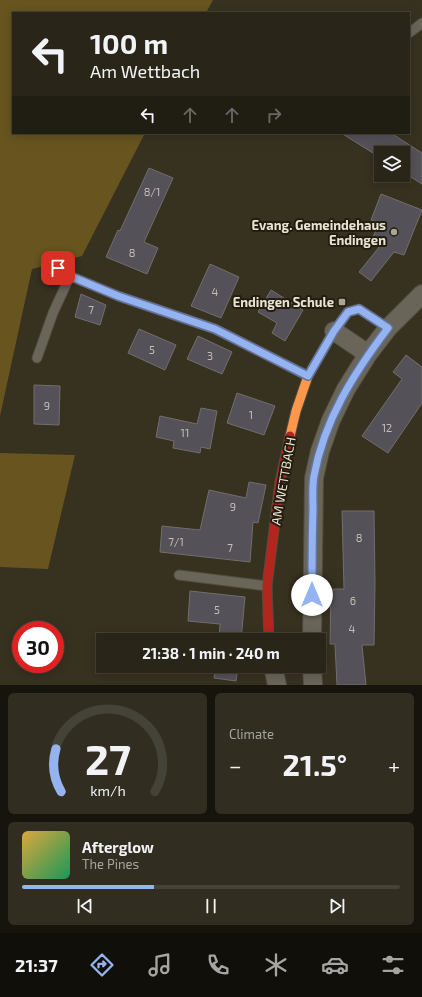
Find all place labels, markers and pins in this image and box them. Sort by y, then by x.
place label: Evang. Gemeindehaus Endingen [252,217,386,248]
marker: Evang. Gemeindehaus Endingen [389,227,399,237]
pin [41,251,75,285]
place label: Endingen Schule [233,294,334,310]
marker: Endingen Schule [337,297,347,307]

